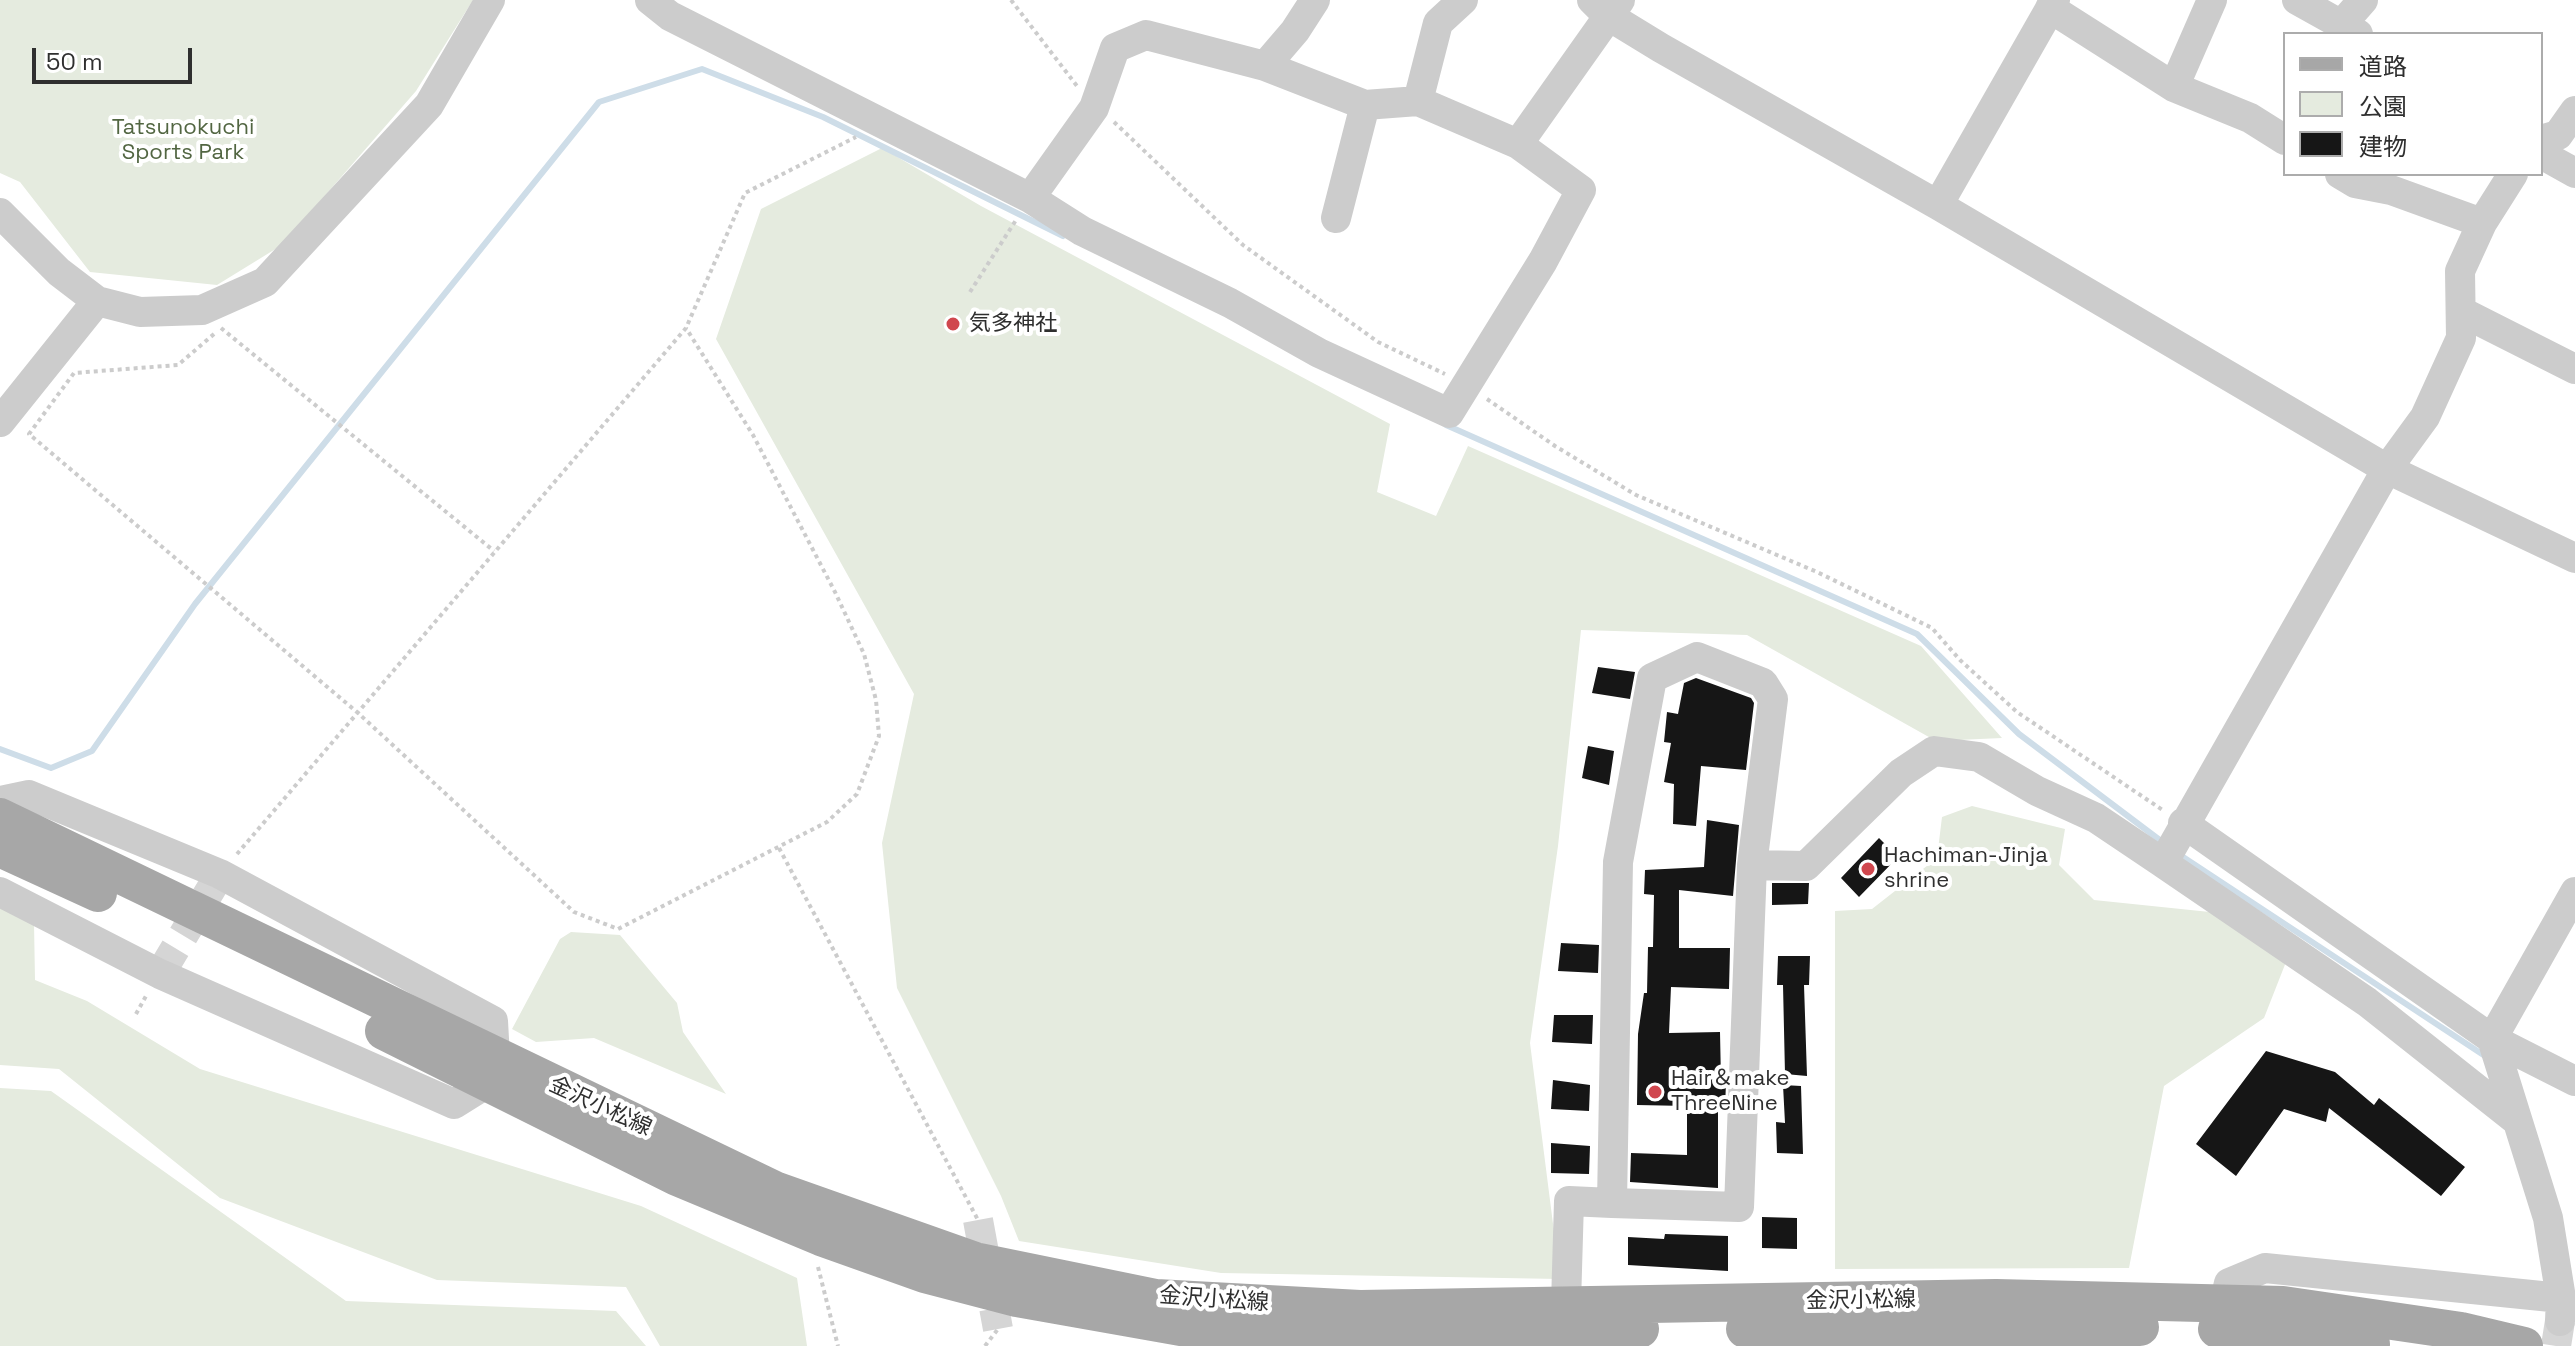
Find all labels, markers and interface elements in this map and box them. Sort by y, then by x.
scale bar [36,32,196,82]
legend [2283,32,2543,176]
text: 50 m [46,46,103,77]
text: 道路 [2359,51,2407,82]
text: 公園 [2359,91,2407,122]
park label: Tatsunokuchi Sports Park [112,115,254,166]
text: 建物 [2359,131,2407,162]
place label: 気多神社 [969,311,1057,337]
marker: 気多神社 [944,315,962,333]
place label: Hachiman-Jinja shrine [1884,843,2048,894]
marker: Hachiman-Jinja shrine [1859,860,1877,878]
place label: Hair＆make ThreeNine [1671,1066,1790,1118]
street label: 金沢小松線 [545,1072,655,1142]
marker: Hair＆make ThreeNine [1646,1083,1664,1101]
street label: 金沢小松線 [1158,1283,1270,1317]
street label: 金沢小松線 [1806,1287,1916,1315]

